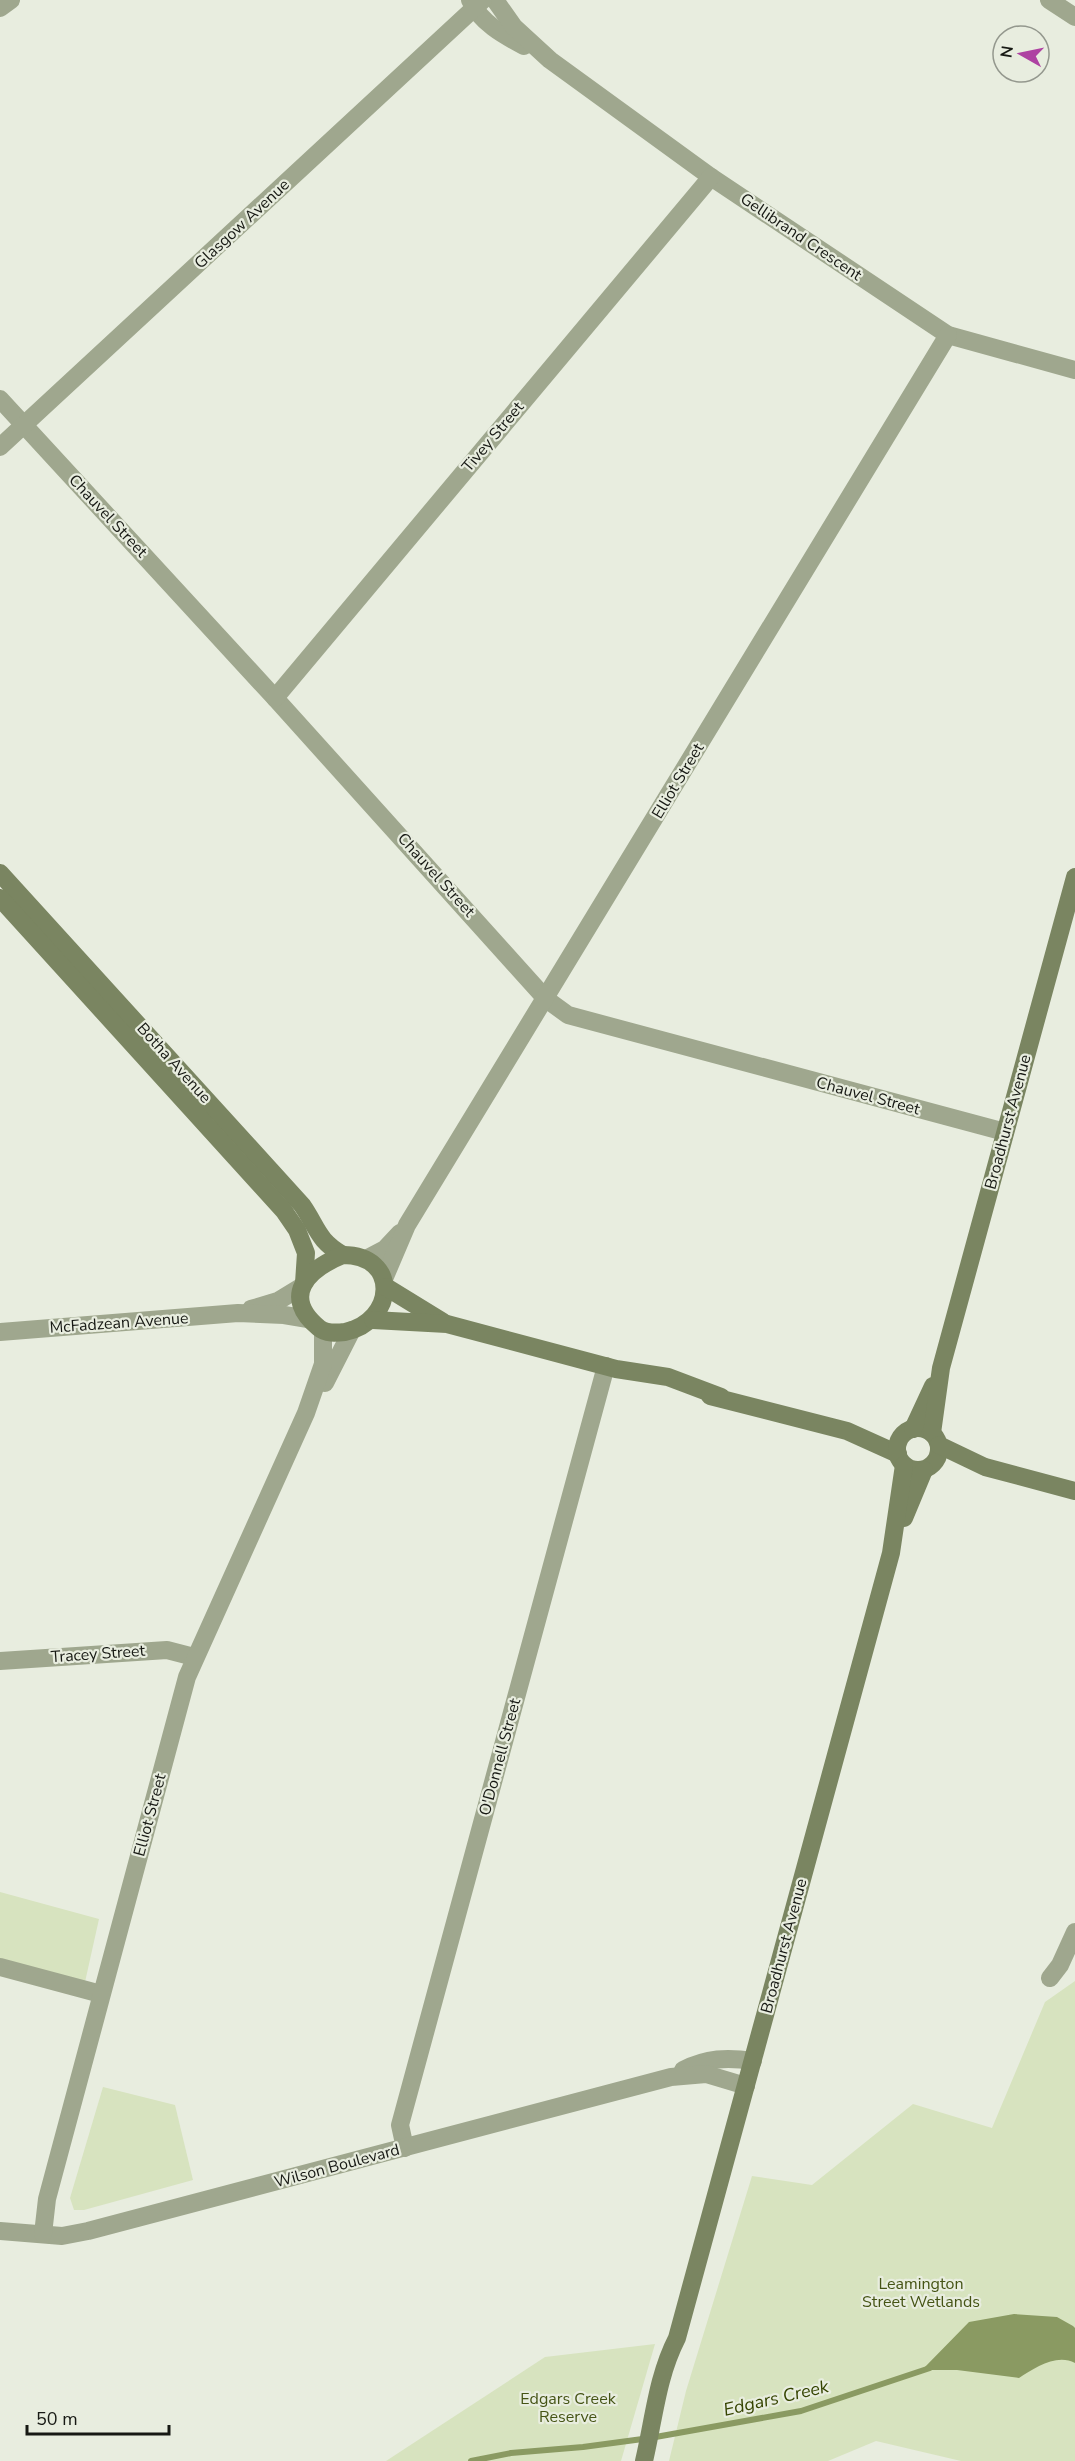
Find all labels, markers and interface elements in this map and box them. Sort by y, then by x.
north arrow [991,24,1051,84]
text: N [995,44,1019,59]
street label: Glasgow Avenue [190,174,294,274]
street label: Gellibrand Crescent [736,188,866,286]
street label: Tivey Street [457,397,529,477]
street label: Chauvel Street [64,470,153,563]
street label: Elliot Street [647,739,709,823]
street label: Chauvel Street [392,828,480,922]
street label: Botha Avenue [132,1018,216,1108]
street label: Broadhurst Avenue [979,1052,1037,1192]
street label: Chauvel Street [814,1072,923,1121]
street label: McFadzean Avenue [49,1307,189,1339]
street label: Tracey Street [50,1640,146,1668]
street label: O'Donnell Street [474,1696,526,1818]
street label: Elliot Street [128,1771,172,1859]
street label: Broadhurst Avenue [755,1876,813,2016]
street label: Wilson Boulevard [272,2139,402,2193]
park label: Leamington Street Wetlands [862,2273,980,2313]
water label: Edgars Creek [721,2374,832,2422]
park label: Edgars Creek Reserve [520,2388,617,2428]
scale bar [27,2398,170,2436]
text: 50 m [36,2407,78,2431]

